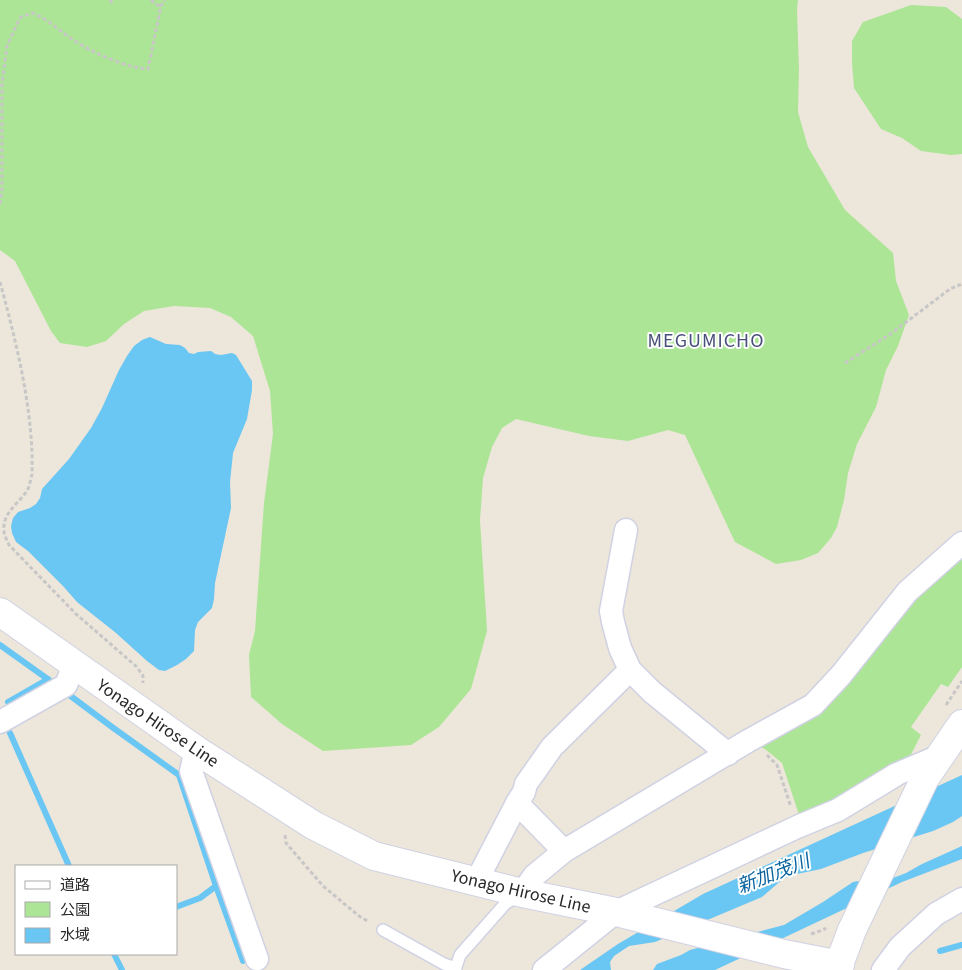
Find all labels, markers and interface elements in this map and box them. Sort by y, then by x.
district label: MEGUMICHO [648,327,764,355]
street label: Yonago Hirose Line [91,673,224,774]
water label: 新加茂川 [733,847,816,901]
street label: Yonago Hirose Line [448,863,593,920]
legend [15,865,178,955]
text: 道路 [60,875,90,896]
text: 公園 [60,900,90,921]
text: 水域 [60,925,90,946]

